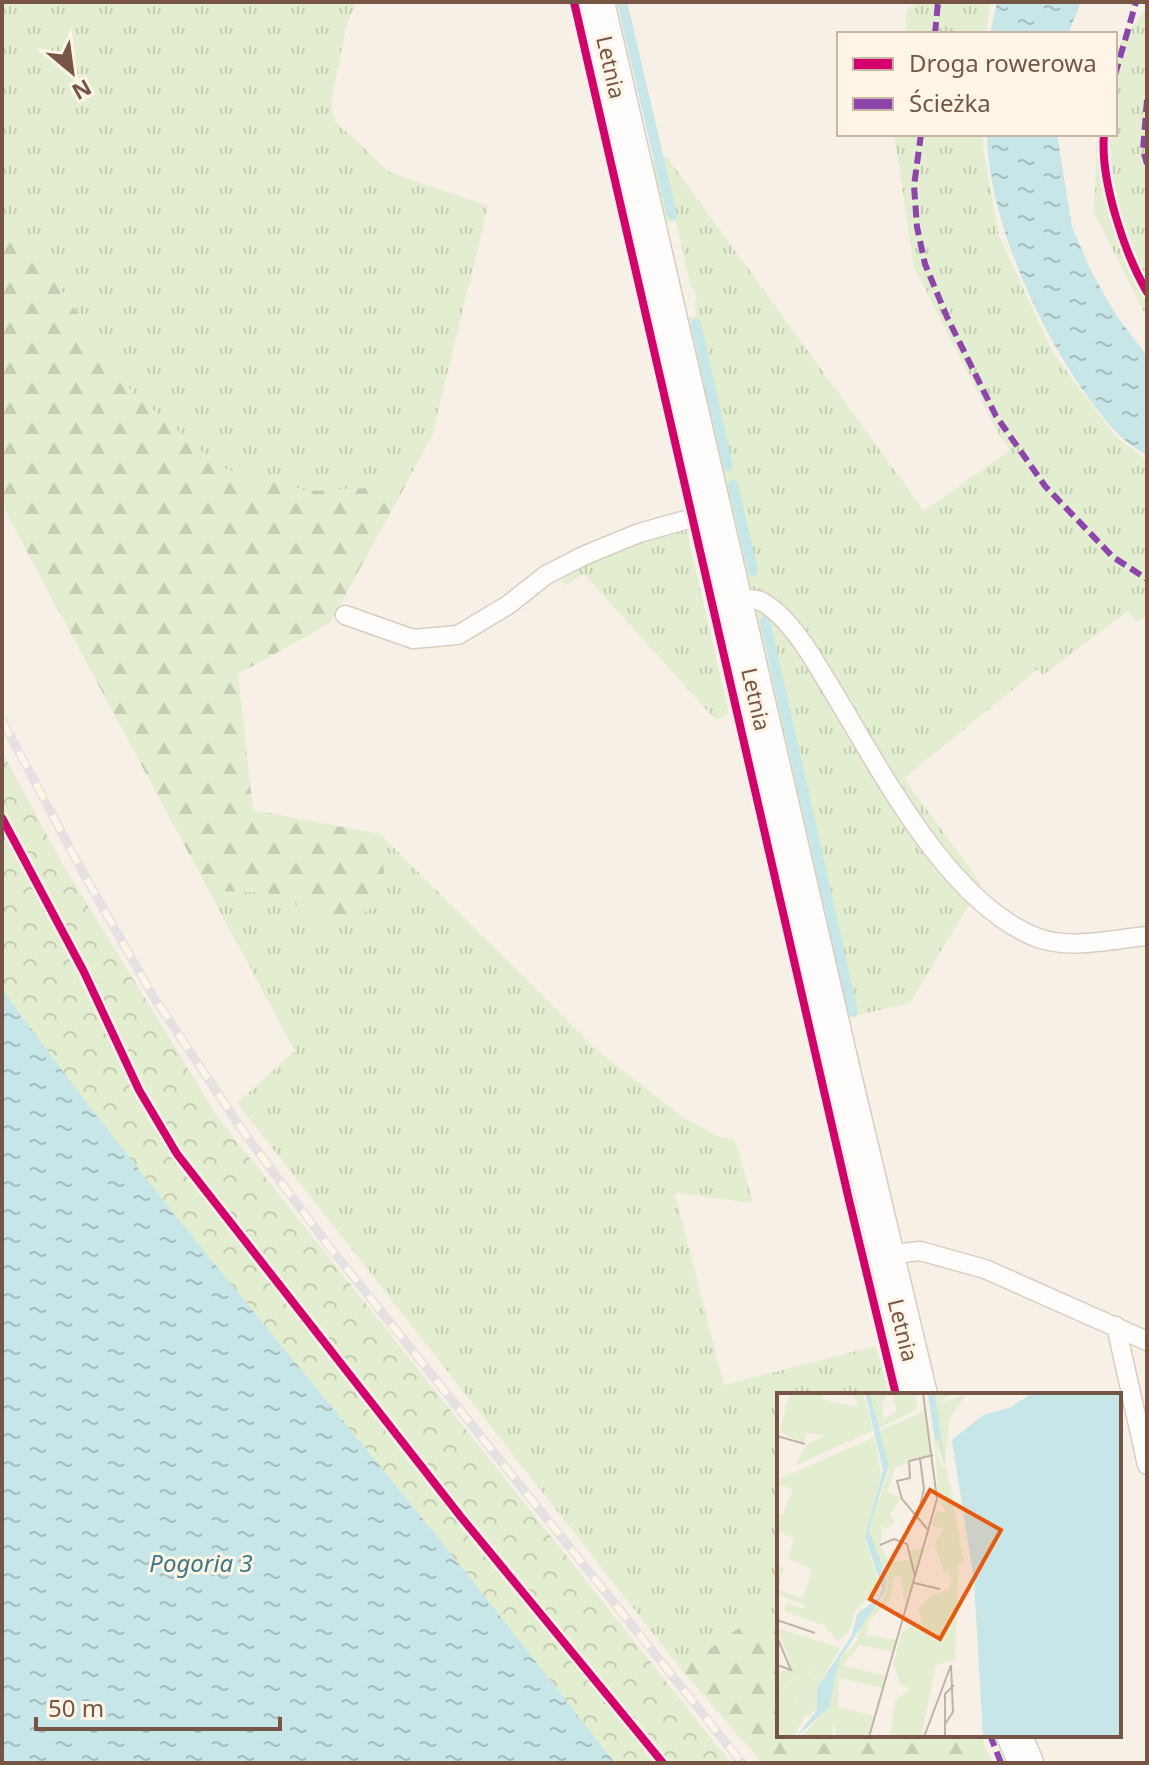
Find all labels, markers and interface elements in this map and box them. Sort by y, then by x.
north arrow [32,32,112,112]
legend [837,32,1117,136]
street label: Letnia [590,33,634,101]
text: Droga rowerowa [909,46,1097,79]
text: N [67,73,97,108]
text: Ścieżka [909,86,991,119]
street label: Letnia [735,665,779,733]
street label: Letnia [882,1296,926,1364]
inset map [777,1393,1121,1737]
water label: Pogoria 3 [149,1546,253,1579]
scale bar [36,1681,280,1731]
text: 50 m [48,1691,104,1724]

